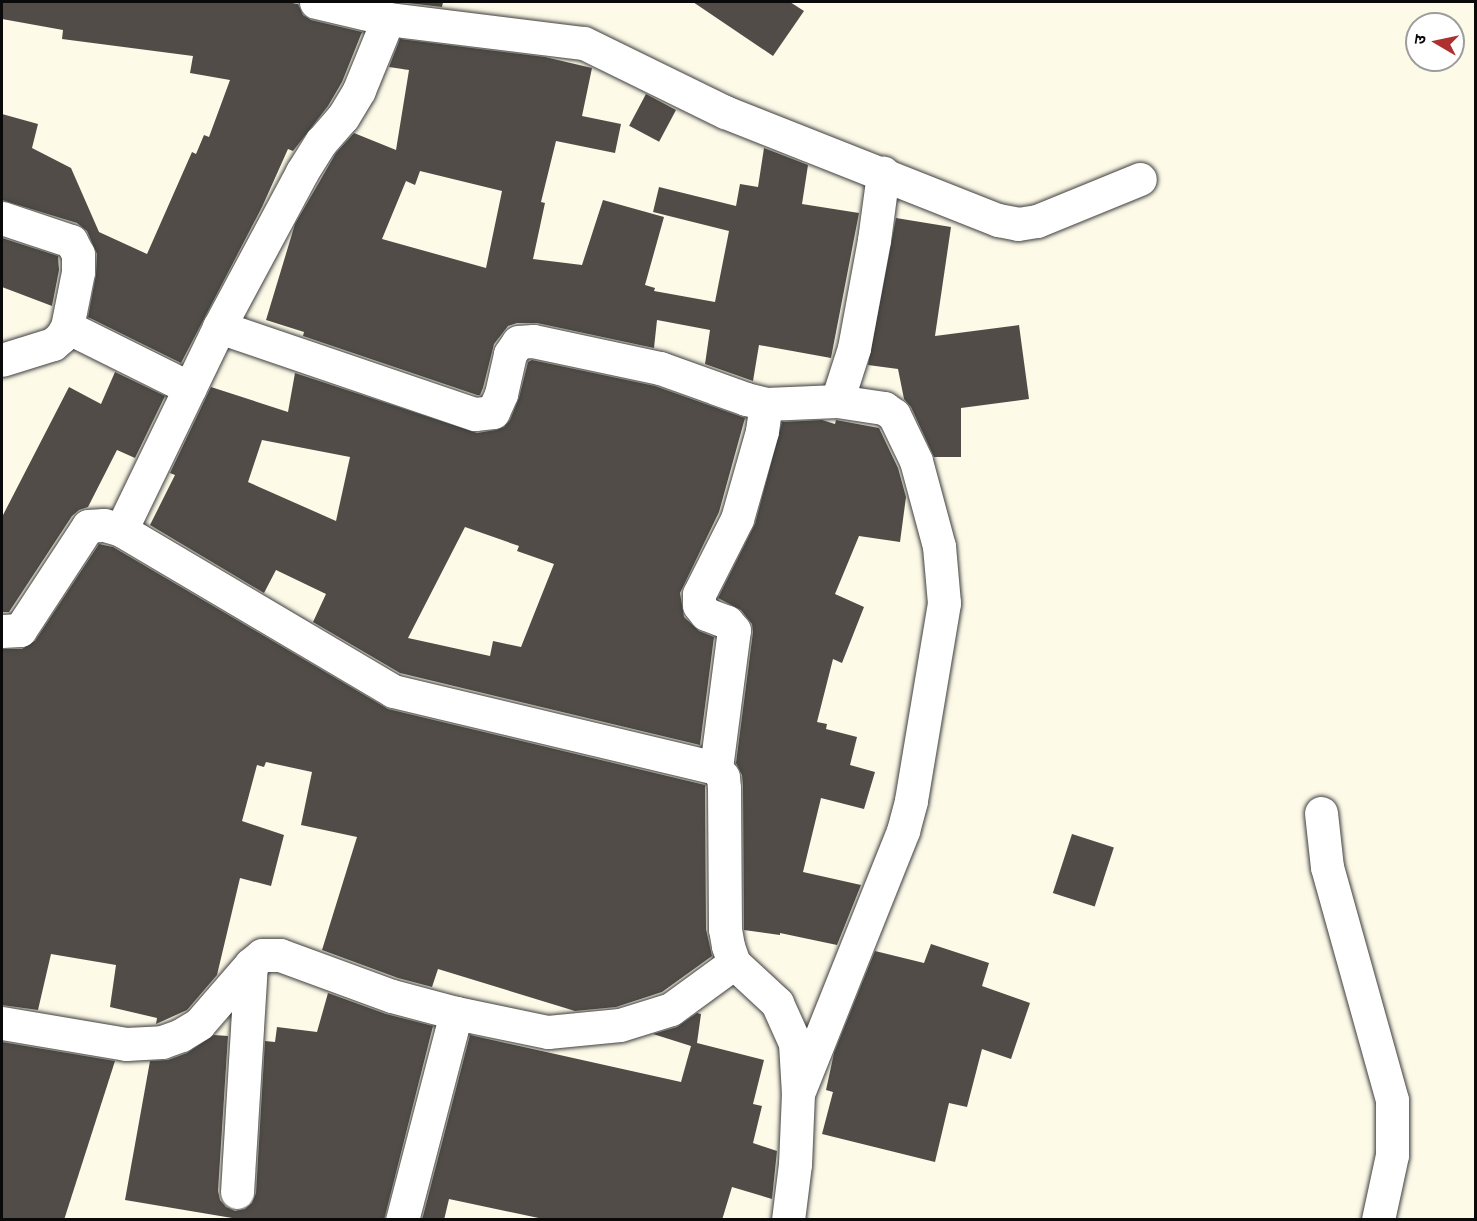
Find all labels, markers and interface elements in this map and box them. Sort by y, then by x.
north arrow [1405,12,1465,72]
text: उ [1409,33,1430,46]

